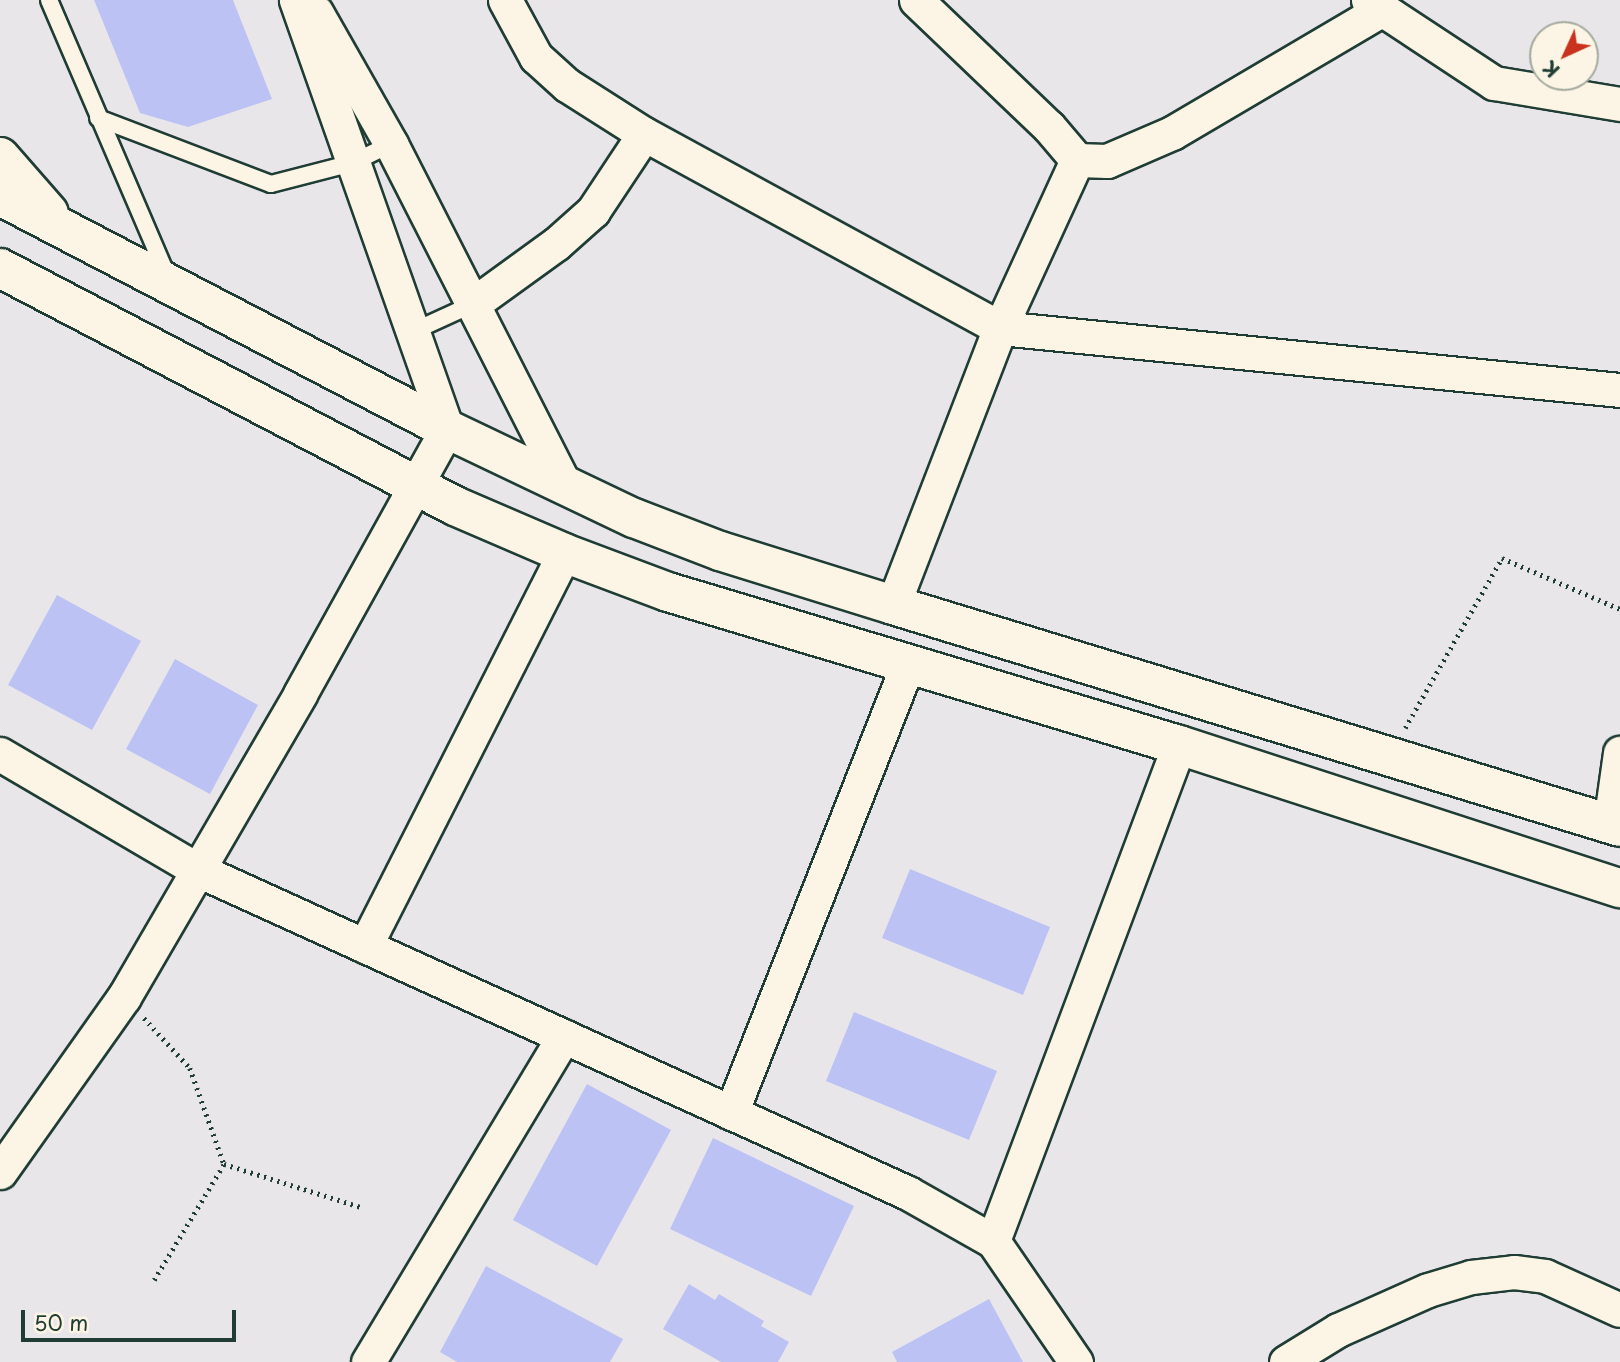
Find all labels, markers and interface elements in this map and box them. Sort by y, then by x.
north arrow [1529,21,1599,91]
text: K [1536,55,1565,84]
scale bar [24,1296,240,1340]
text: 50 m [34,1306,88,1338]

